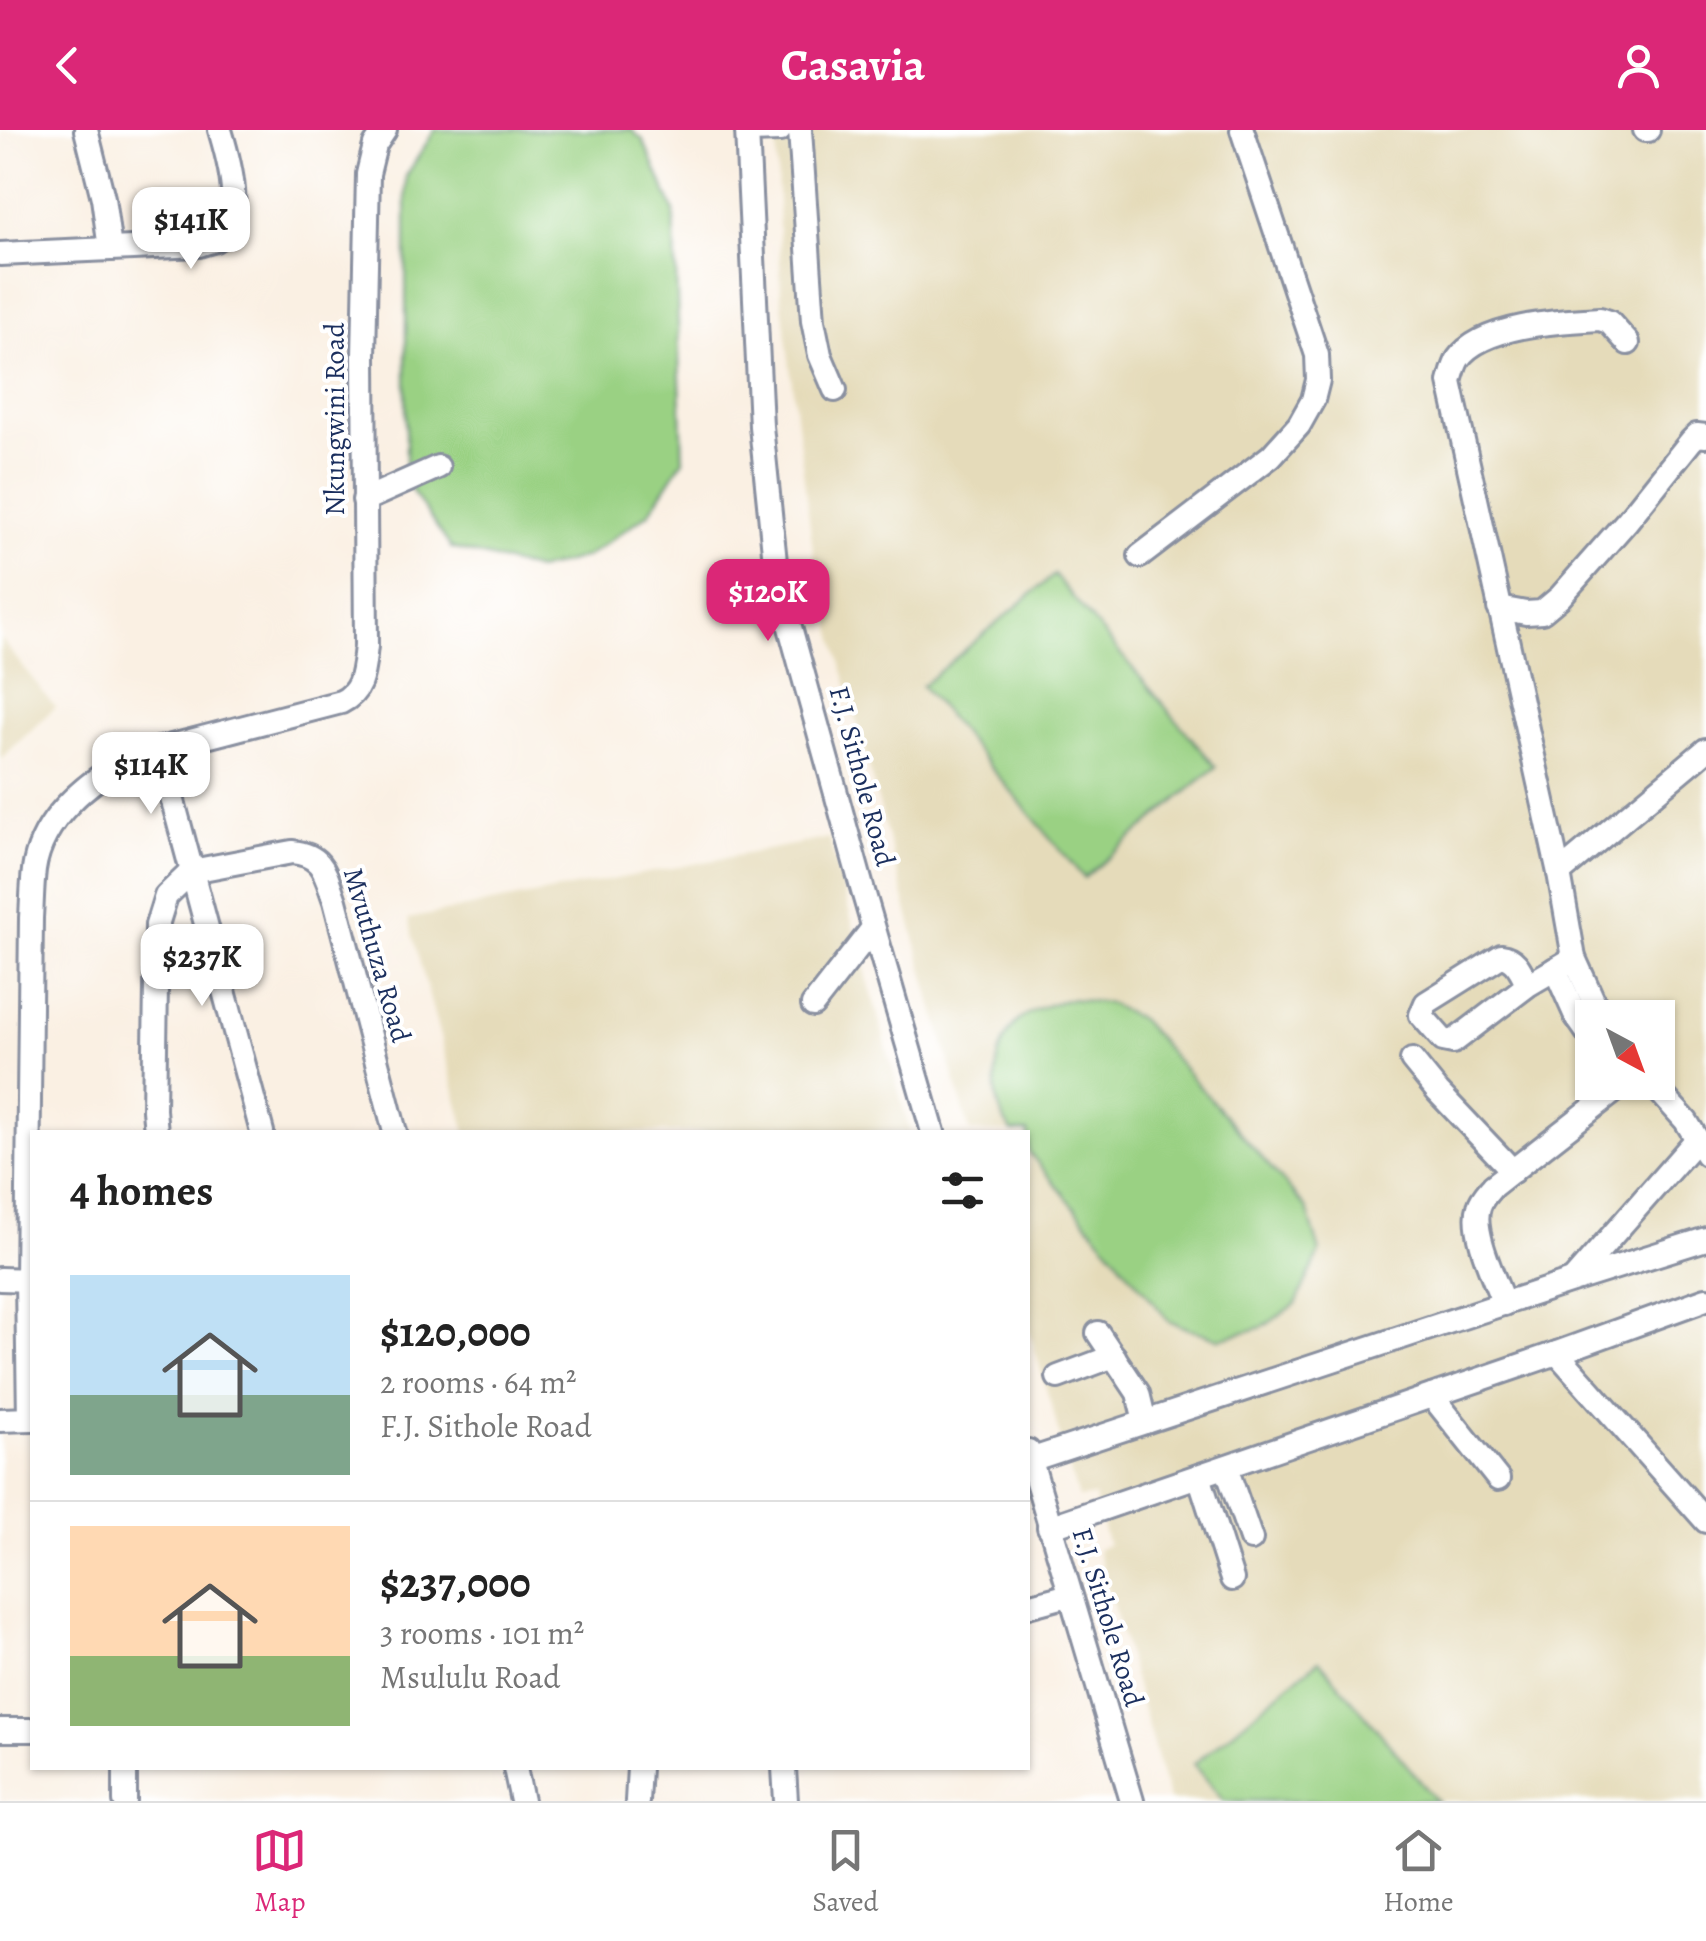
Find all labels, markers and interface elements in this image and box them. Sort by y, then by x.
text: Casavia [781,34,925,96]
icon: back [40,38,95,93]
icon: person [1611,38,1666,93]
pin: $141K [121,187,261,272]
text: $141K [154,197,228,241]
street label: Nkungwini Road [316,321,354,516]
pin: $120K [698,559,838,644]
text: $120K [729,569,807,613]
street label: F.J. Sithole Road [820,682,905,871]
pin: $114K [81,732,221,817]
text: $114K [114,742,188,786]
street label: Mvuthuza Road [334,863,420,1048]
pin: $237K [132,924,272,1009]
text: $237K [163,934,241,978]
north arrow [1575,1000,1675,1100]
map controls [1575,1000,1675,1100]
text: 4 homes [70,1162,213,1219]
icon: filters [935,1163,990,1218]
text: $120,000 [380,1303,531,1360]
icon: home [150,1315,270,1435]
text: 2 rooms · 64 m² [380,1360,577,1404]
text: F.J. Sithole Road [380,1404,592,1448]
street label: F.J. Sithole Road [1063,1523,1154,1712]
text: $237,000 [380,1554,531,1611]
icon: home [150,1566,270,1686]
text: 3 rooms · 101 m² [380,1611,584,1655]
text: Msululu Road [380,1655,560,1699]
tab: Map [252,1823,307,1921]
tab: Saved [812,1823,879,1921]
tab: Home [1383,1823,1454,1921]

